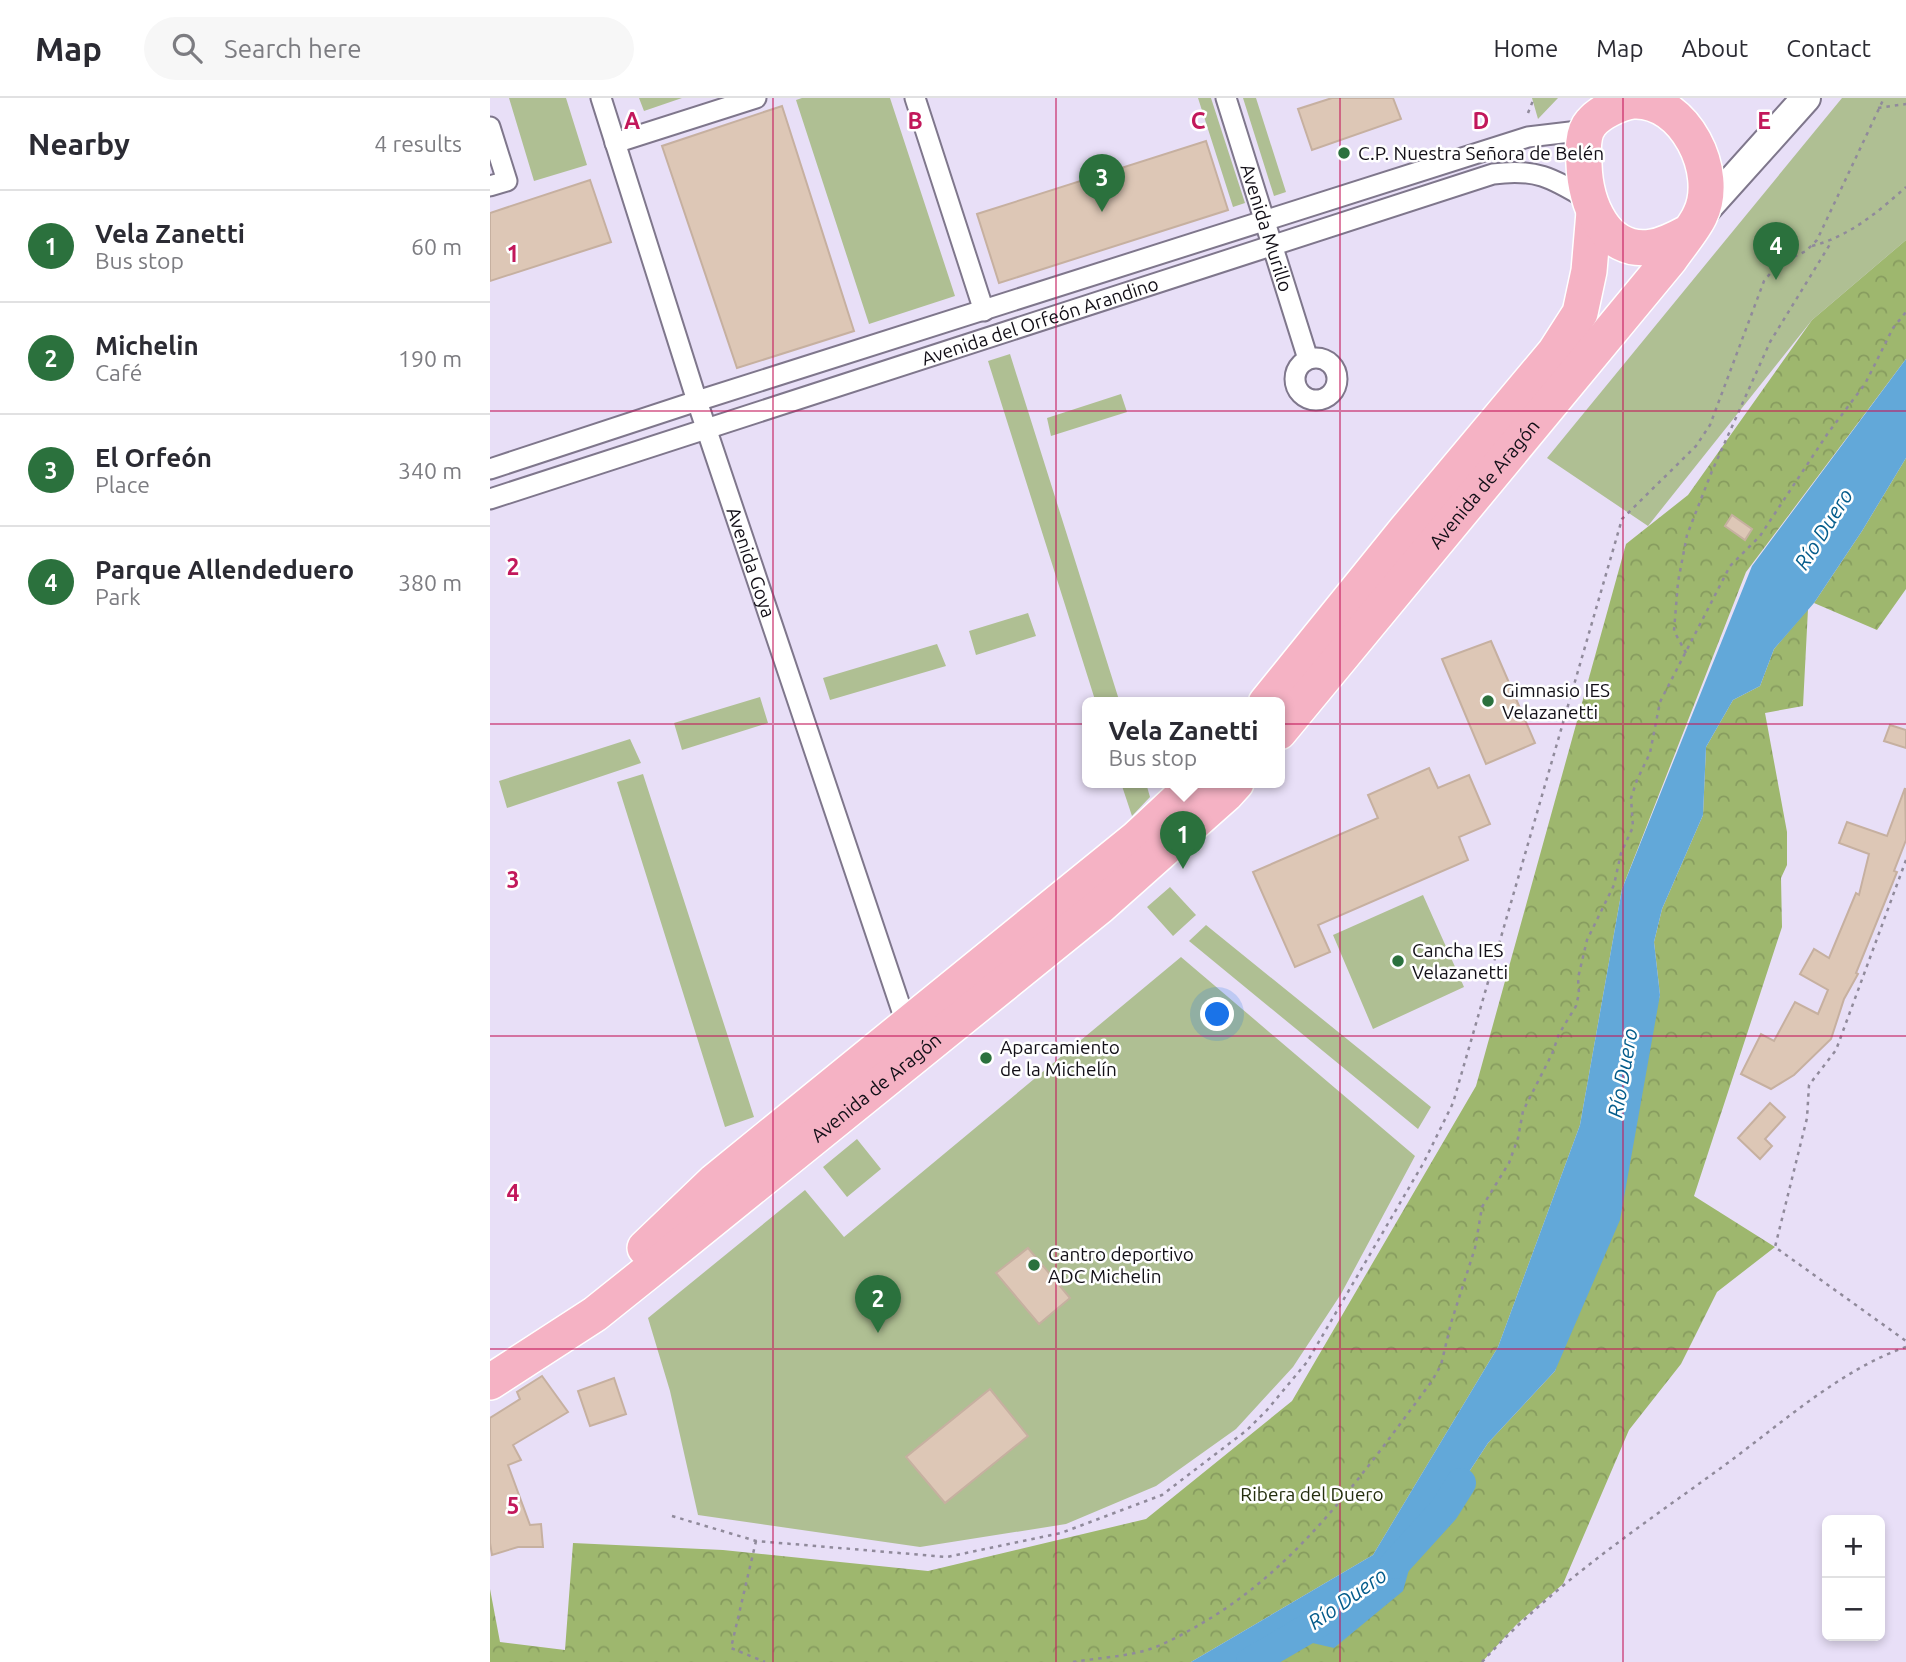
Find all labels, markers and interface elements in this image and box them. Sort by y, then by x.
search box [144,17,634,80]
icon: search [168,29,206,67]
text: Map [35,30,102,67]
text: Search here [224,34,362,63]
text: Home [1493,35,1558,62]
text: Map [1596,35,1643,62]
text: About [1681,35,1748,62]
text: Contact [1786,35,1871,62]
text: A [624,108,640,133]
text: B [907,108,923,133]
text: C [1191,108,1206,133]
text: D [1473,108,1489,133]
text: E [1757,108,1771,133]
text: Nearby [28,127,130,161]
text: 4 results [374,131,462,156]
place label: C.P. Nuestra Señora de Belén [1358,142,1604,164]
marker: C.P. Nuestra Señora de Belén [1336,145,1352,161]
pin: 3 [1079,154,1125,212]
street label: Avenida Murillo [1236,161,1297,294]
text: Vela Zanetti [95,219,245,248]
pin: 4 [1753,222,1799,280]
text: 1 [45,234,57,259]
text: 60 m [411,234,462,259]
text: 1 [507,241,519,266]
text: Bus stop [95,248,184,273]
street label: Avenida del Orfeón Arandino [919,272,1161,369]
text: Michelin [95,331,199,360]
text: 2 [45,346,57,371]
text: 190 m [398,346,462,371]
text: Café [95,360,142,385]
street label: Avenida de Aragón [1424,415,1544,553]
text: El Orfeón [95,443,212,472]
text: 3 [45,458,57,483]
text: 340 m [398,458,462,483]
text: Place [95,472,150,497]
water label: Río Duero [1789,484,1857,574]
street label: Avenida Goya [722,504,780,620]
text: 2 [507,554,519,579]
text: Parque Allendeduero [95,555,354,584]
text: 4 [45,570,57,595]
text: 380 m [398,570,462,595]
text: Park [95,584,141,609]
place label: Gimnasio IES Velazanetti [1502,679,1610,723]
marker: Gimnasio IES Velazanetti [1480,693,1496,709]
popup [1082,697,1285,788]
text: Vela Zanetti [1108,716,1259,745]
text: Bus stop [1108,745,1197,770]
pin: 1 [1160,811,1206,869]
text: 3 [507,867,519,892]
place label: Cancha IES Velazanetti [1412,939,1508,983]
marker: Cancha IES Velazanetti [1390,953,1406,969]
your location [1200,997,1234,1031]
water label: Río Duero [1602,1026,1642,1120]
street label: Avenida de Aragón [806,1028,945,1146]
place label: Aparcamiento de la Michelín [1000,1036,1120,1080]
marker: Aparcamiento de la Michelín [978,1050,994,1066]
text: 4 [507,1180,520,1205]
place label: Cantro deportivo ADC Michelin [1048,1243,1194,1287]
marker: Cantro deportivo ADC Michelin [1026,1257,1042,1273]
pin: 2 [855,1275,901,1333]
park label: Ribera del Duero [1240,1483,1384,1505]
text: 5 [507,1493,519,1518]
map controls [1822,1515,1885,1641]
button: + [1822,1515,1885,1578]
water label: Río Duero [1303,1562,1391,1634]
button: − [1822,1578,1885,1641]

